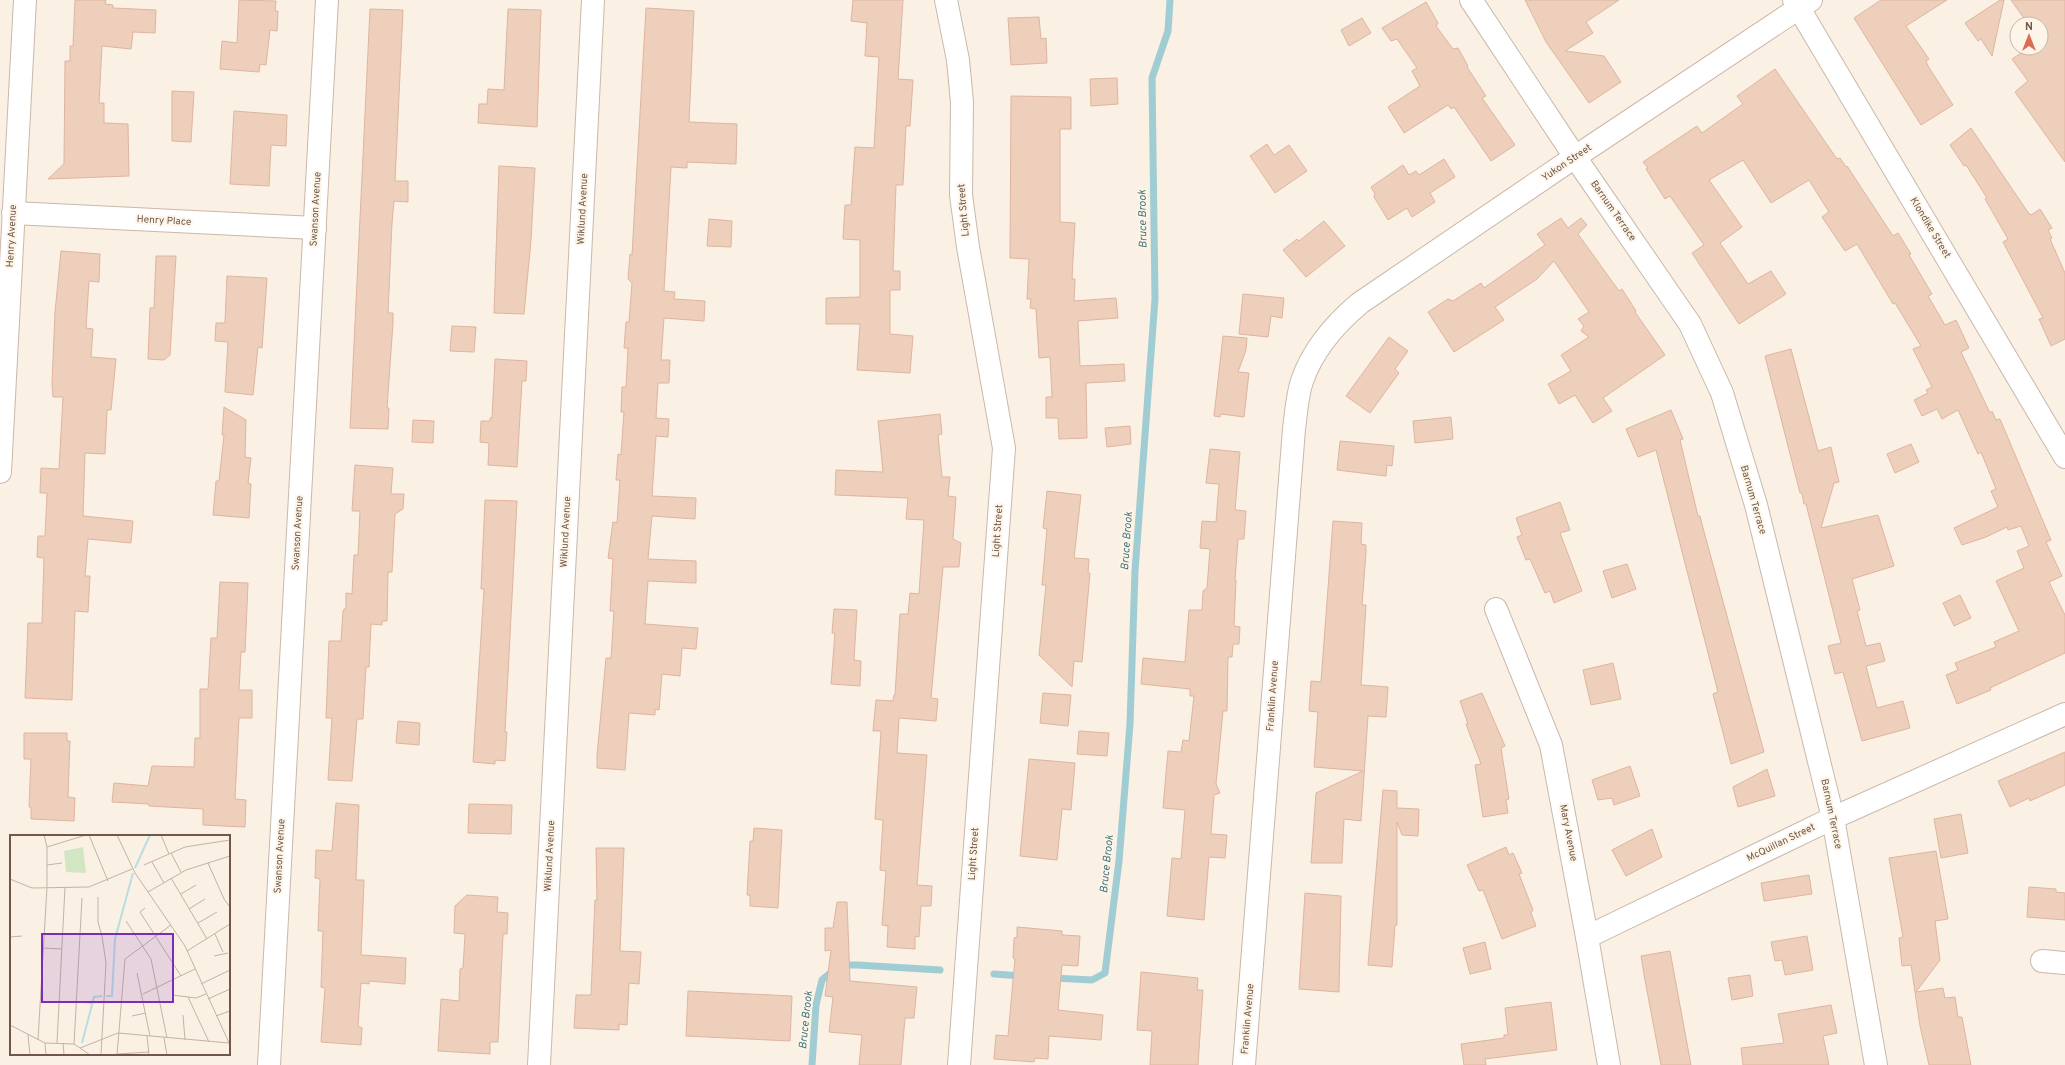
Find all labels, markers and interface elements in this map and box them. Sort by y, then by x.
north arrow [2009,16,2049,56]
text: N [2025,20,2033,34]
street label: Yukon Street [1540,141,1595,184]
street label: Swanson Avenue [308,171,324,247]
street label: Wiklund Avenue [575,173,591,245]
street label: Barnum Terrace [1587,178,1639,244]
street label: Light Street [955,183,973,237]
water label: Bruce Brook [1135,189,1151,248]
street label: Klondike Street [1907,195,1953,261]
street label: Henry Avenue [4,204,20,268]
street label: Henry Place [136,213,192,229]
street label: Barnum Terrace [1737,464,1769,536]
street label: Swanson Avenue [290,495,306,571]
street label: Wiklund Avenue [558,496,574,568]
street label: Light Street [990,504,1006,558]
water label: Bruce Brook [1118,511,1136,571]
street label: Franklin Avenue [1264,660,1282,732]
street label: Barnum Terrace [1817,778,1845,850]
street label: Mary Avenue [1556,803,1580,863]
street label: Swanson Avenue [272,818,288,894]
street label: Wiklund Avenue [542,820,558,892]
street label: McQuillan Street [1745,821,1818,865]
street label: Light Street [966,827,982,881]
water label: Bruce Brook [1097,834,1117,894]
inset map [10,835,230,1055]
street label: Franklin Avenue [1238,983,1258,1055]
water label: Bruce Brook [796,990,816,1050]

